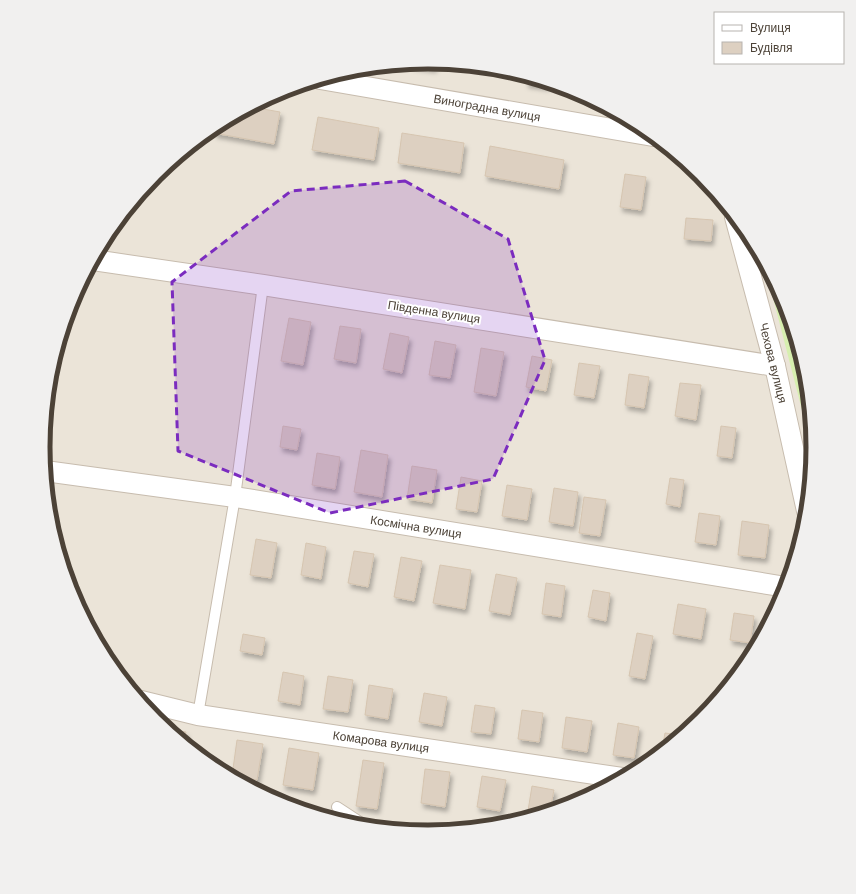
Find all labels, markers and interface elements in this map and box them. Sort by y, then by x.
legend [714,12,844,64]
text: Вулиця [750,21,791,35]
text: Будівля [750,41,792,55]
street label: Виноградна вулиця [432,92,542,124]
street label: Південна вулиця [387,298,481,326]
street label: Чехова вулиця [756,321,790,405]
street label: Космічна вулиця [369,513,463,541]
street label: Комарова вулиця [332,728,430,756]

